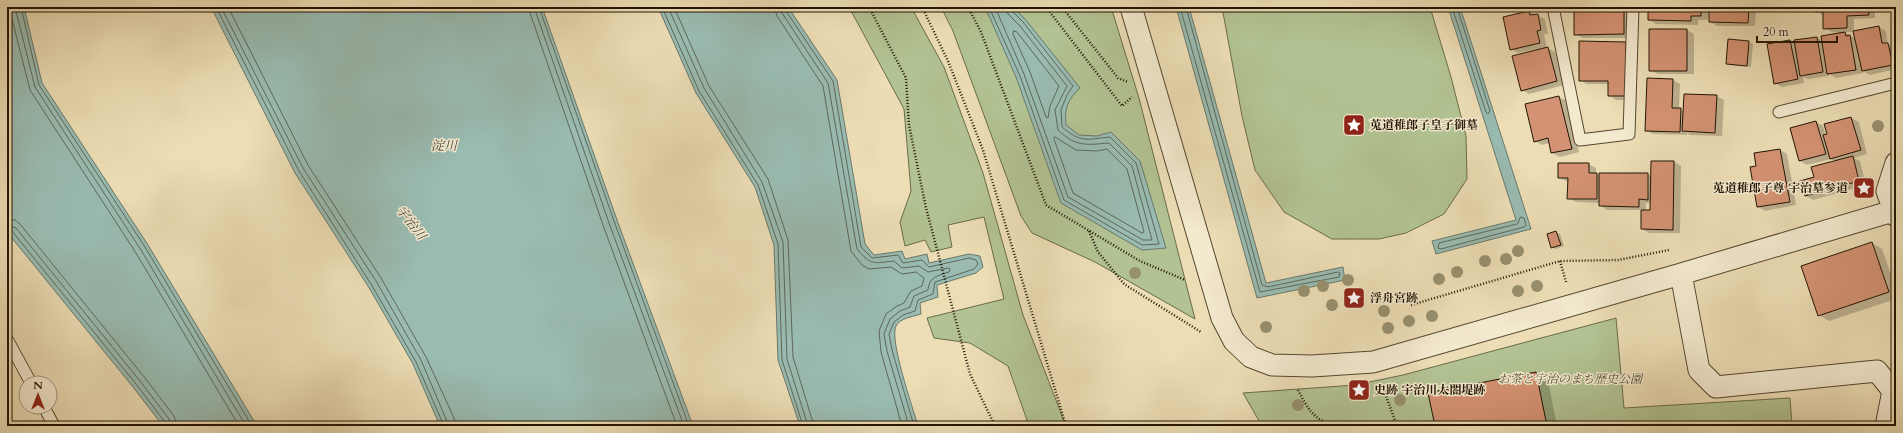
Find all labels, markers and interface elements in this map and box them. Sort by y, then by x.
scale bar [1757,18,1837,44]
text: 20 m [1763,24,1790,40]
place icon: 莵道稚郎子皇子御墓 [1341,112,1367,138]
place label: 莵道稚郎子皇子御墓 [1370,117,1478,133]
water label: 淀川 [431,137,459,155]
place icon: 莵道稚郎子尊 宇治墓参道 [1851,175,1877,201]
place label: 莵道稚郎子尊 宇治墓参道 [1713,180,1848,196]
water label: 宇治川 [392,202,431,245]
place icon: 浮舟宮跡 [1341,285,1367,311]
place label: 浮舟宮跡 [1370,290,1418,306]
park label: お茶と宇治のまち歴史公園 [1498,371,1644,387]
north arrow [18,375,58,415]
place icon: 史跡 宇治川太閤堤跡 [1346,377,1372,403]
text: N [33,378,43,393]
place label: 史跡 宇治川太閤堤跡 [1374,382,1485,398]

